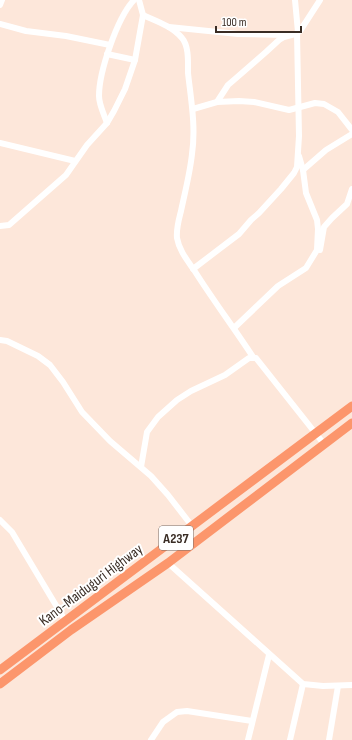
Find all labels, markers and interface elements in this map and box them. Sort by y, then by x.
scale bar [216,8,301,34]
text: 100 m [222,15,247,30]
road number: A237 [159,526,193,550]
street label: Kano-Maiduguri Highway [35,540,147,630]

